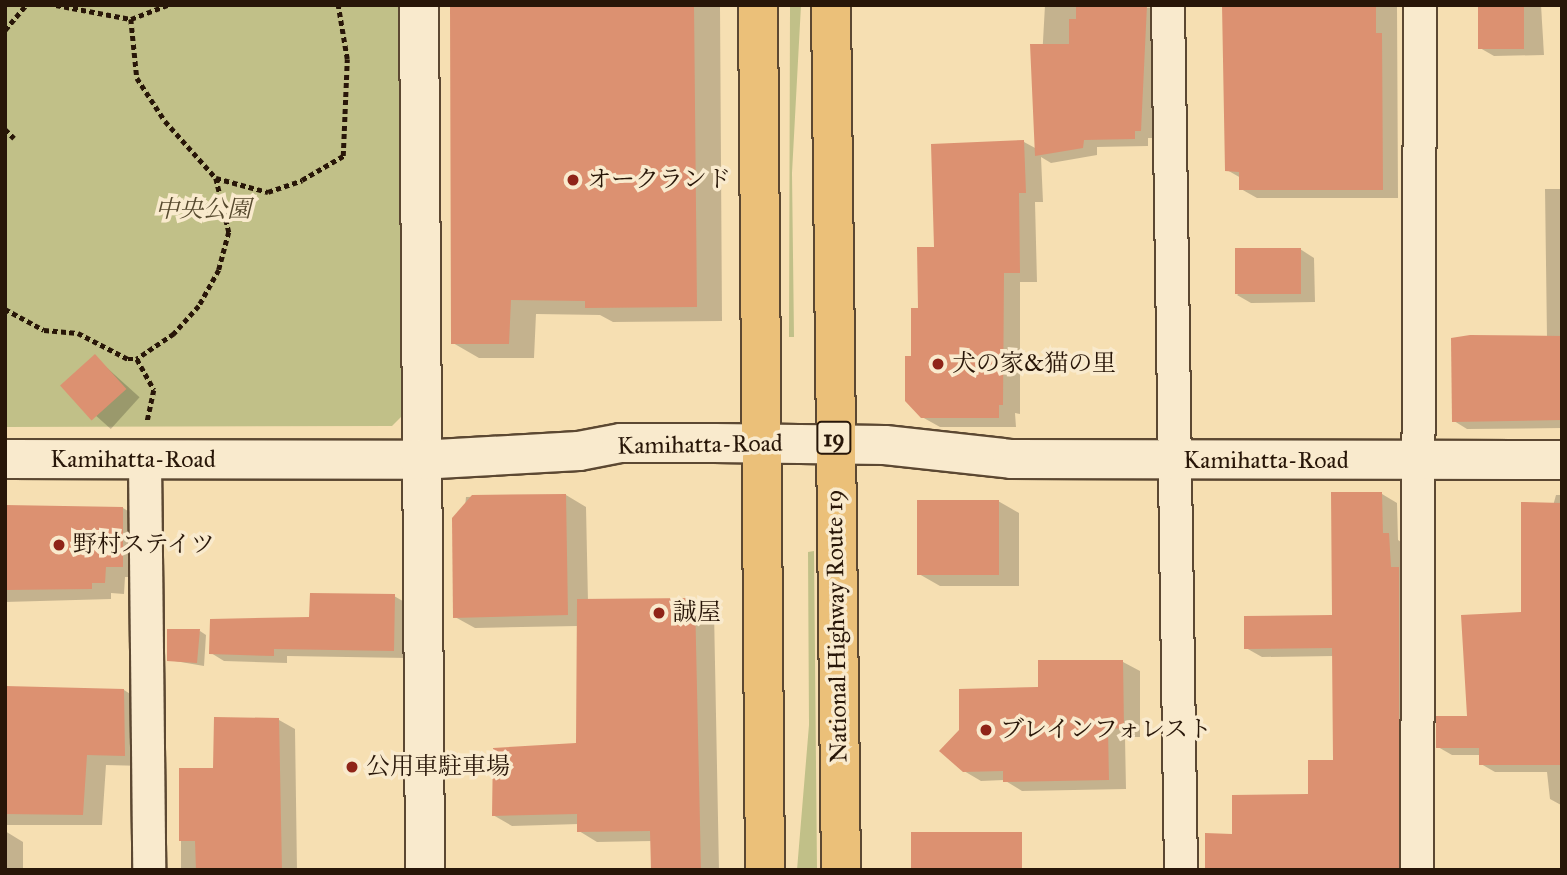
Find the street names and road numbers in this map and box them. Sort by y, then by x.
road number: 19 [815,418,853,458]
street label: Kamihatta-Road [617,429,783,461]
street label: Kamihatta-Road [50,446,216,474]
street label: Kamihatta-Road [1183,447,1349,475]
street label: National Highway Route 19 [820,489,854,763]

